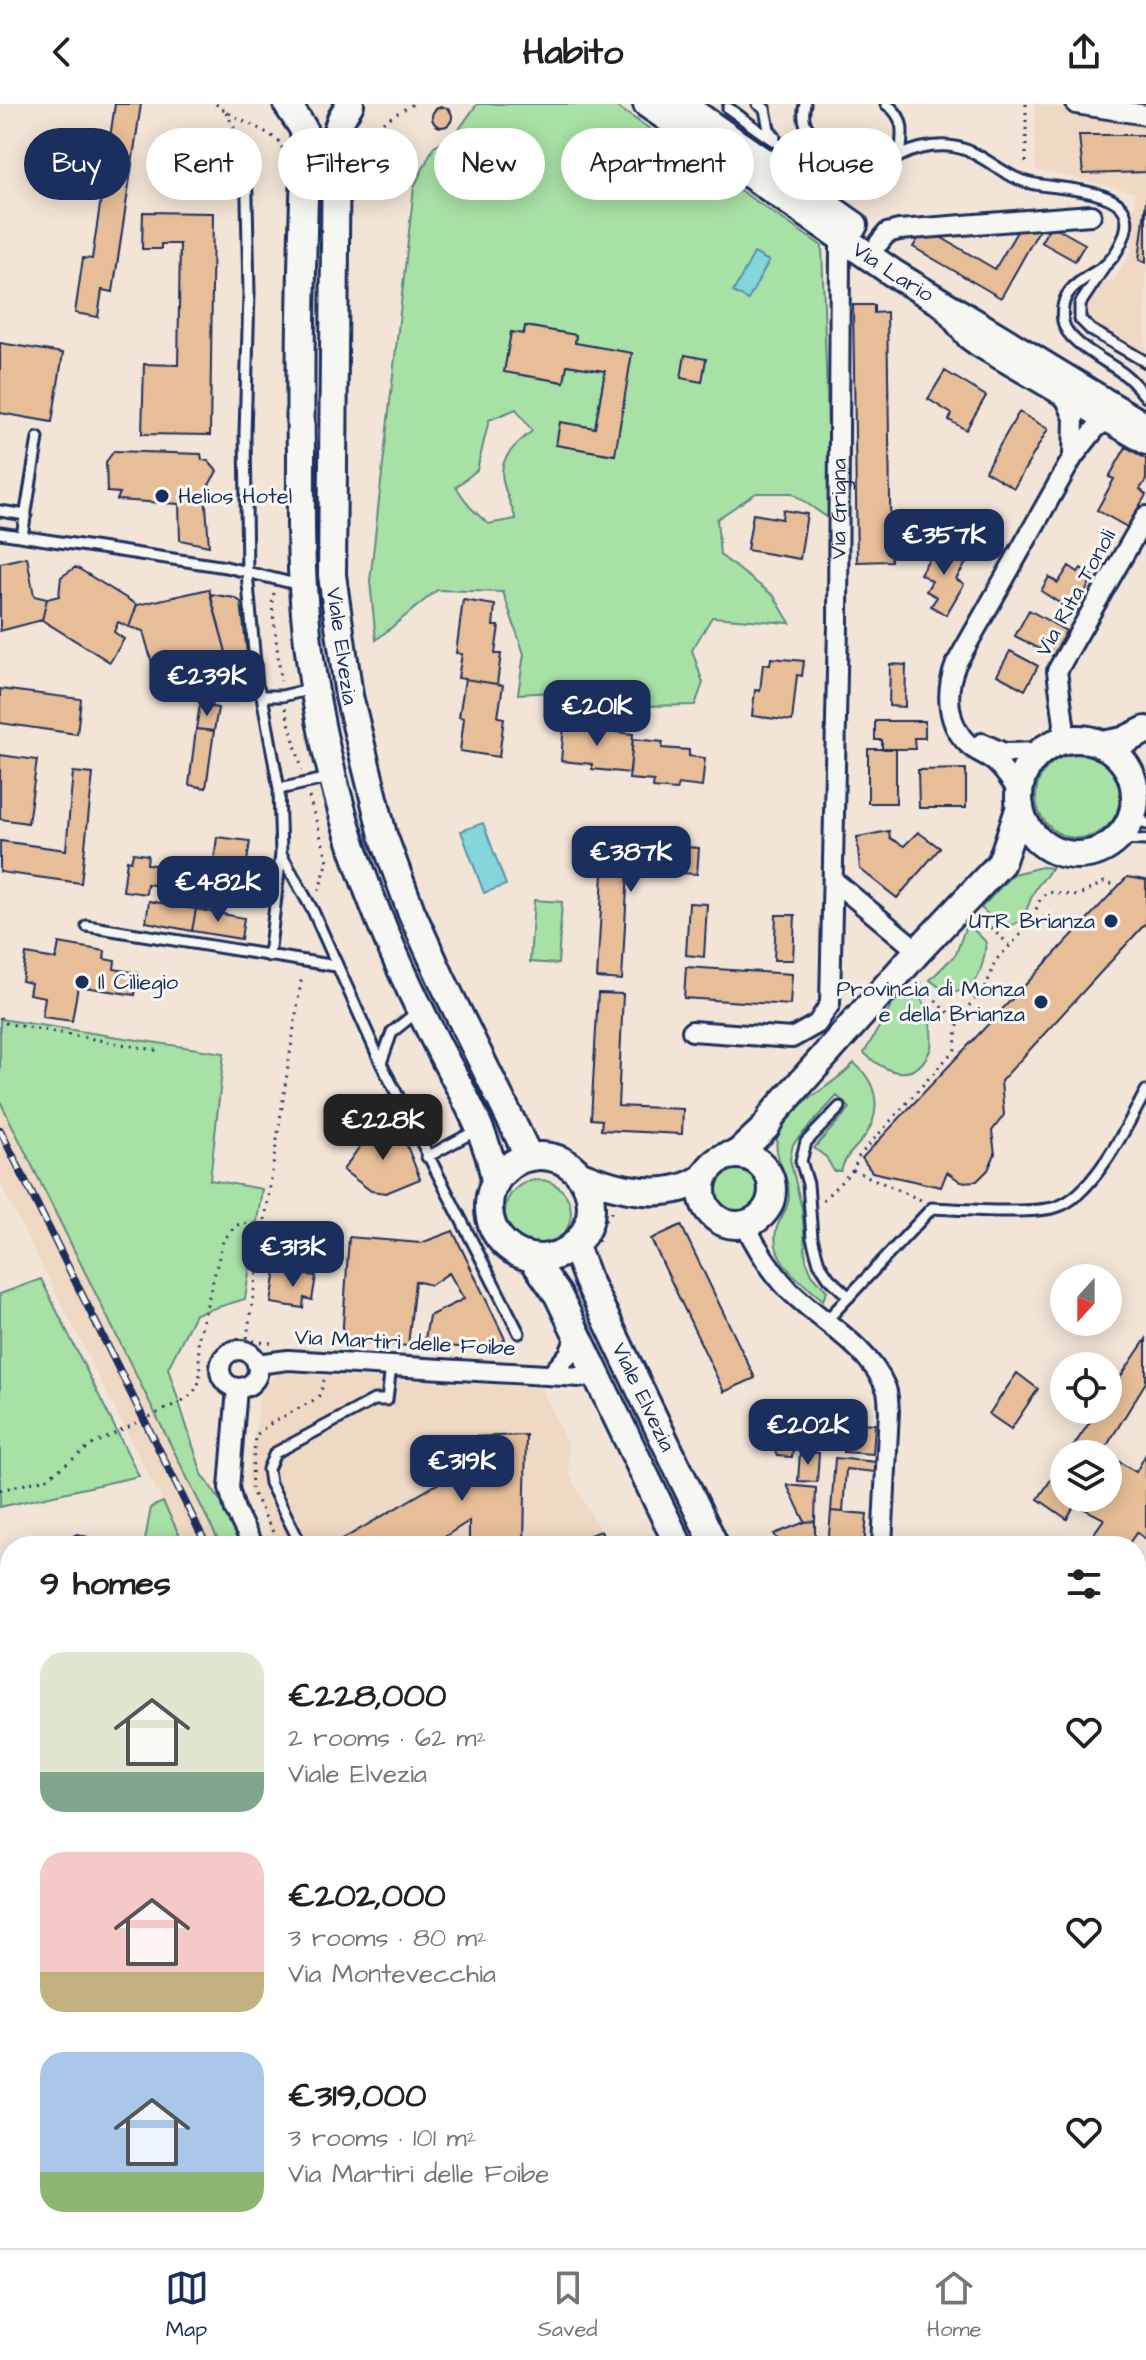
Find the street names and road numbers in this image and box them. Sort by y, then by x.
street label: Via Lario [846,234,940,310]
street label: Via Grigna [823,458,855,560]
street label: Via Rita Tonoli [1028,524,1124,662]
street label: Viale Elvezia [318,585,366,708]
street label: Via Martiri delle Foibe [294,1322,516,1364]
street label: Viale Elvezia [604,1337,683,1457]

